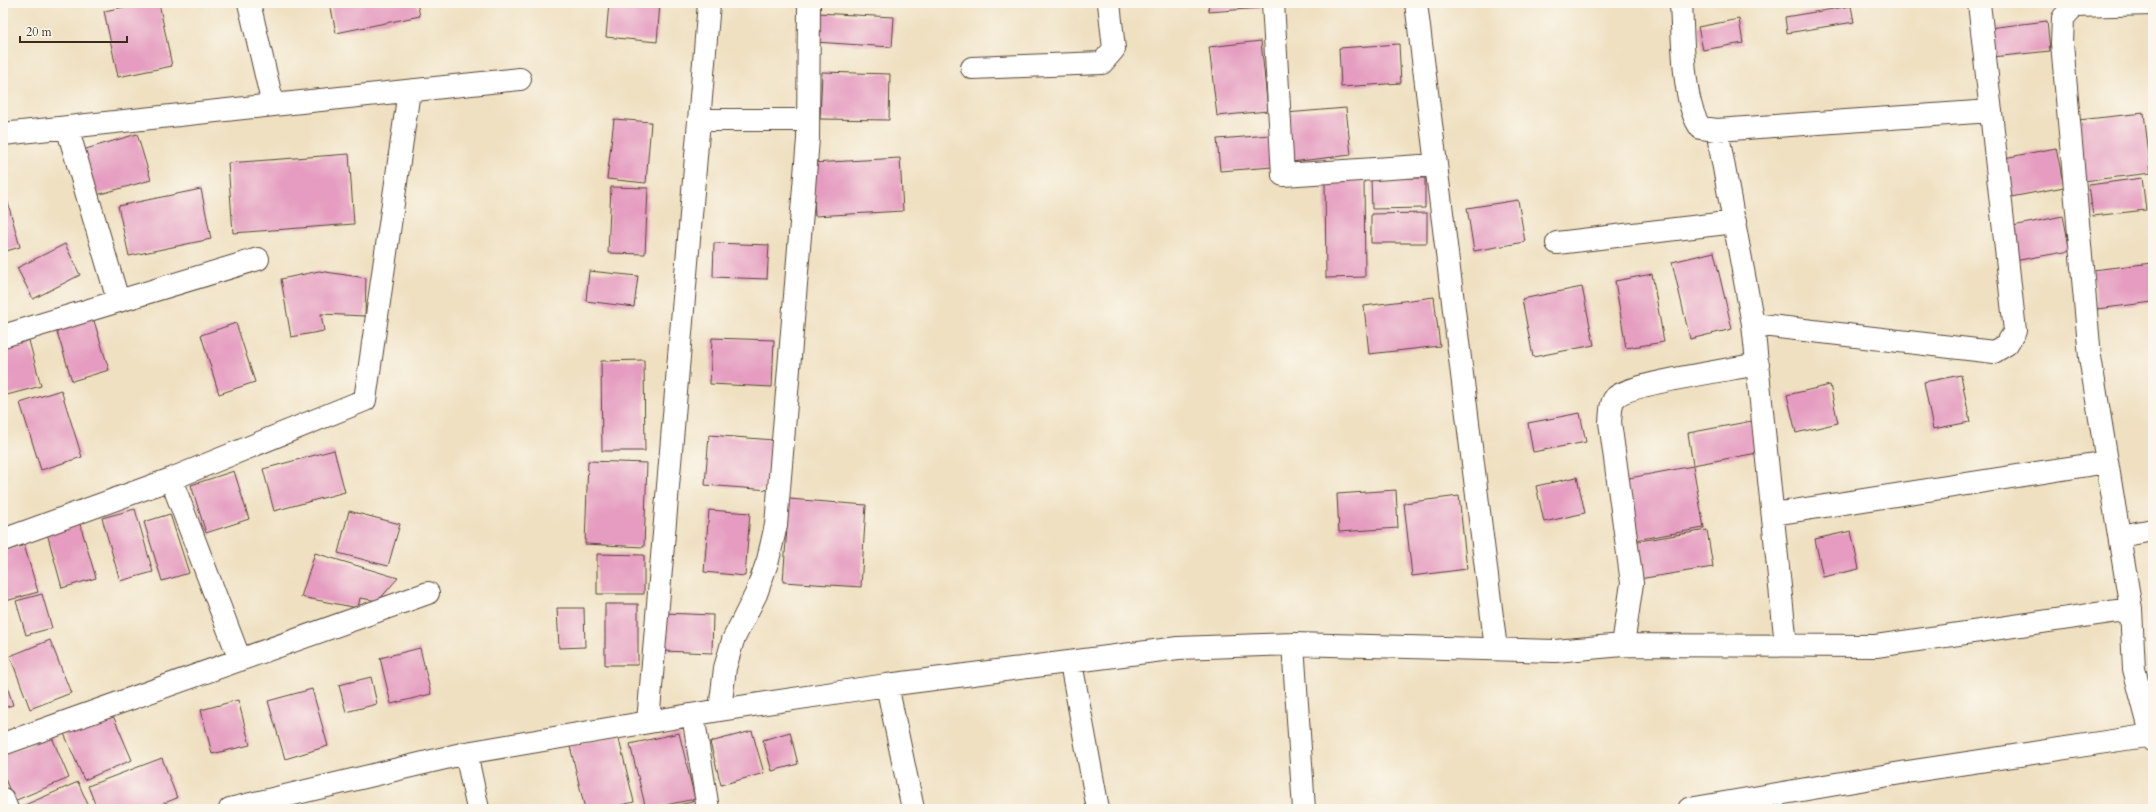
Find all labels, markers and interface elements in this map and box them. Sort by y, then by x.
scale bar [20,18,127,44]
text: 20 m [26,24,53,40]

